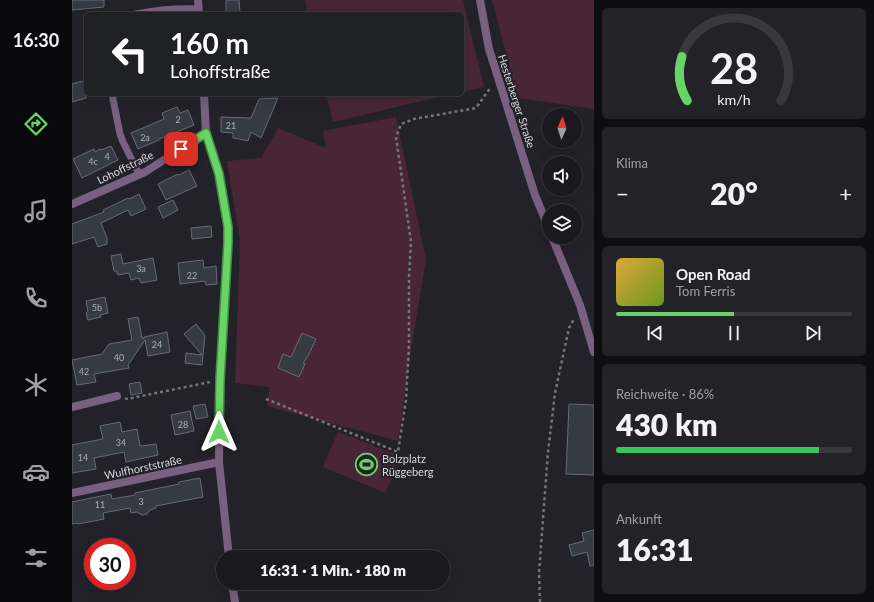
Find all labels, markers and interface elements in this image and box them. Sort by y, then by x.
text: 160 m [170,26,249,60]
icon: left [104,28,156,80]
text: 16:30 [13,29,59,51]
text: 28 [710,43,758,93]
street label: Hesterberger Straße [496,53,538,150]
text: Lohoffstraße [170,60,270,82]
text: km/h [717,91,751,108]
north arrow [542,108,582,148]
map controls [542,108,582,244]
icon: directions [22,110,50,138]
house number: 2 [175,114,181,125]
house number: 21 [226,120,236,131]
house number: 2a [140,132,150,143]
pin [164,132,198,166]
icon: arrive [170,138,192,160]
street label: Lohoffstraße [95,148,156,186]
house number: 4 [104,151,110,162]
text: Klima [616,155,648,171]
house number: 4c [88,156,98,167]
button: sound [542,156,582,196]
text: 20° [710,175,758,211]
text: − [616,180,629,207]
text: + [839,180,852,207]
icon: music [22,197,50,225]
button: layers [542,204,582,244]
house number: 3a [136,263,146,274]
text: Open Road [676,265,751,283]
house number: 22 [187,270,197,281]
text: Tom Ferris [676,283,735,299]
icon: phone [22,284,50,312]
house number: 5b [92,302,102,313]
icon: previous [644,322,666,344]
icon: pause [723,322,745,344]
icon: next [802,322,824,344]
house number: 24 [152,339,162,350]
house number: 40 [114,352,124,363]
house number: 42 [79,366,89,377]
icon: climate [22,371,50,399]
text: Reichweite · 86% [616,386,714,402]
text: 430 km [616,406,717,442]
position arrow [198,411,240,453]
house number: 28 [178,419,188,430]
house number: 34 [116,437,126,448]
sports icon: Bolzplatz Rüggeberg [353,451,379,477]
house number: 14 [78,452,88,463]
street label: Wulfhorststraße [103,452,183,482]
place label: Bolzplatz Rüggeberg [382,452,434,478]
icon: car [22,458,50,486]
house number: 3 [138,496,144,507]
house number: 11 [95,499,105,510]
text: Ankunft [616,511,662,527]
text: 16:31 [616,531,694,567]
speed limit sign: 30 [84,538,136,590]
icon: filters [22,544,50,572]
text: 16:31 · 1 Min. · 180 m [260,561,406,579]

